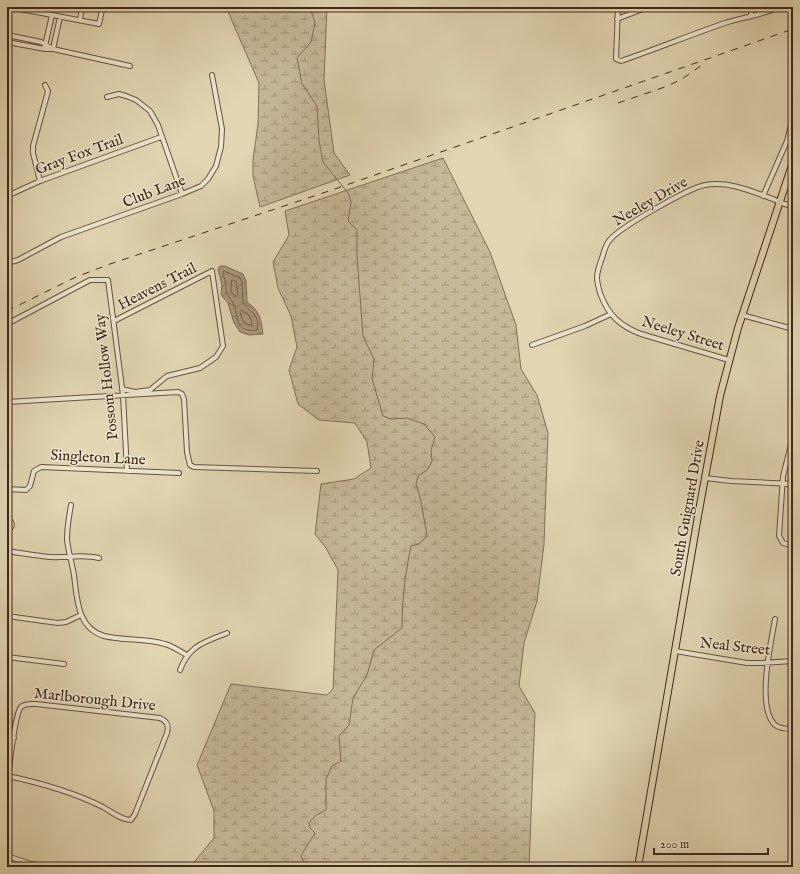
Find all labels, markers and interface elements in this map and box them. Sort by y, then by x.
street label: Gray Fox Trail [33,129,127,179]
street label: Club Lane [120,171,188,212]
street label: Neeley Drive [610,172,691,230]
street label: Heavens Trail [115,258,201,314]
street label: Possom Hollow Way [90,312,123,441]
street label: Neeley Street [639,312,726,355]
street label: South Guignard Drive [666,438,709,578]
street label: Singleton Lane [50,446,146,469]
street label: Neal Street [699,633,771,660]
street label: Marlborough Drive [33,684,157,715]
scale bar [654,830,768,856]
text: 200 m [660,837,689,852]

